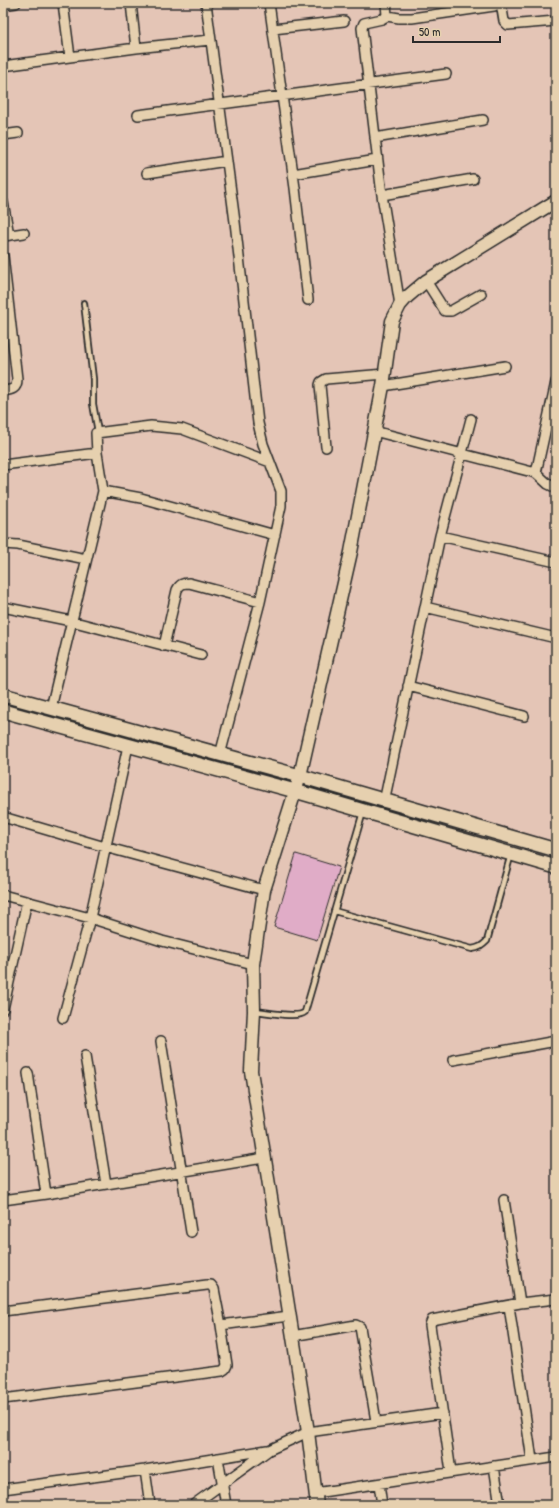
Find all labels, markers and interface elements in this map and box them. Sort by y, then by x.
scale bar [413,18,500,44]
text: 50 m [419,23,440,40]

